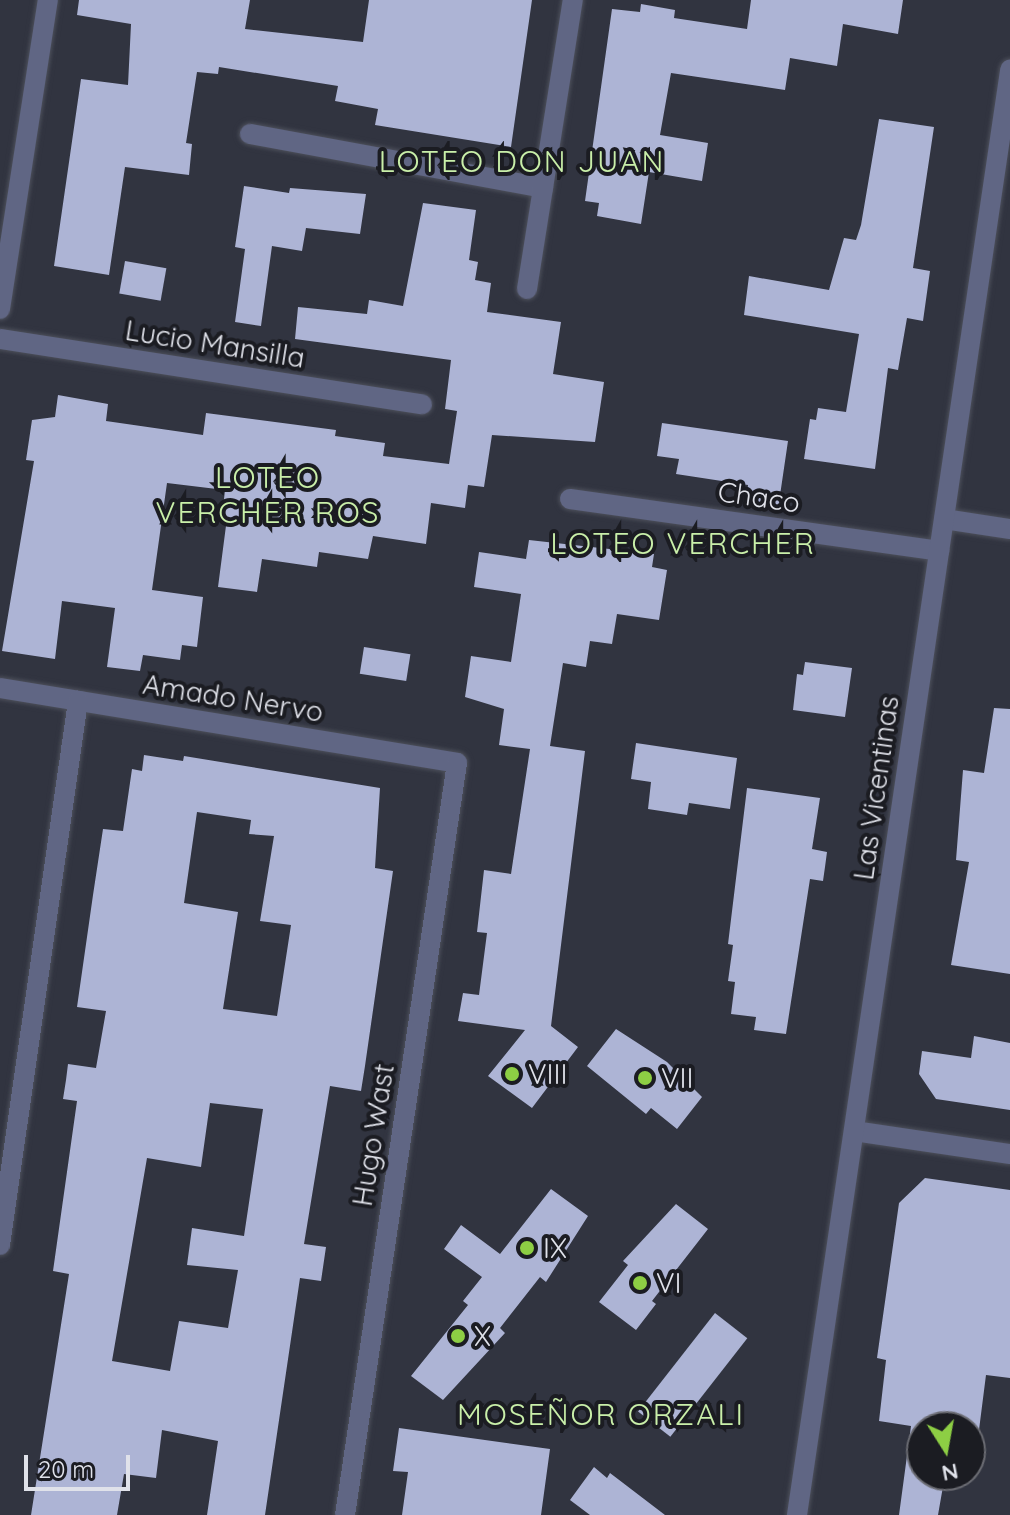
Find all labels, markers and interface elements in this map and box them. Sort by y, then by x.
district label: LOTEO DON JUAN [379,143,665,179]
street label: Lucio Mansilla [123,313,307,375]
district label: LOTEO VERCHER ROS [156,459,380,530]
street label: Chaco [716,475,802,519]
district label: LOTEO VERCHER [550,525,816,561]
street label: Amado Nervo [140,667,326,729]
street label: Las Vicentinas [846,694,906,882]
place label: VIII [528,1057,568,1091]
street label: Hugo Wast [345,1061,401,1209]
place label: VII [661,1061,694,1095]
marker: VIII [503,1065,521,1083]
marker: VII [636,1069,654,1087]
place label: IX [543,1231,567,1265]
marker: IX [518,1239,536,1257]
place label: VI [656,1266,682,1300]
marker: VI [631,1274,649,1292]
place label: X [474,1319,491,1353]
marker: X [449,1327,467,1345]
district label: MOSEÑOR ORZALI [457,1396,745,1432]
north arrow [906,1411,986,1491]
scale bar [28,1439,134,1489]
text: 20 m [38,1454,94,1484]
text: N [940,1457,961,1488]

